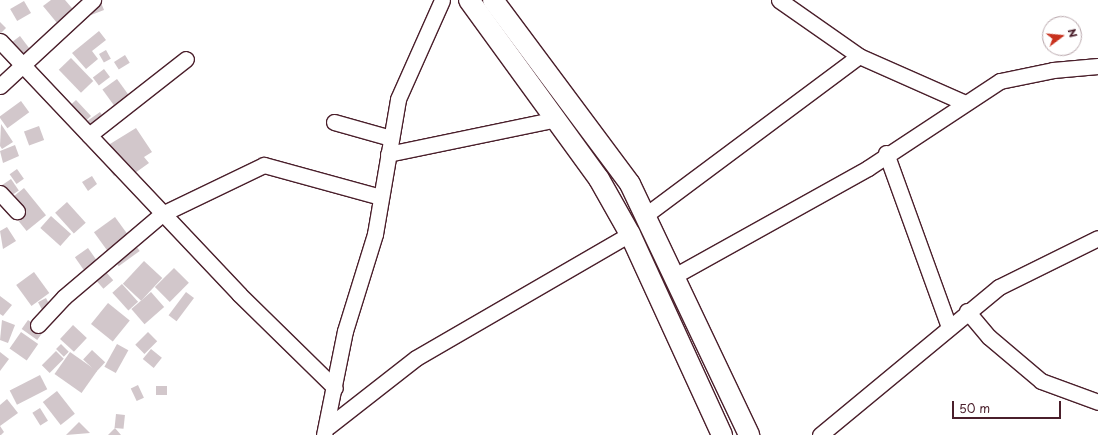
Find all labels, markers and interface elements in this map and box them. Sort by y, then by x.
north arrow [1042,16,1082,56]
text: N [1064,26,1082,39]
scale bar [954,393,1063,419]
text: 50 m [959,399,990,417]

